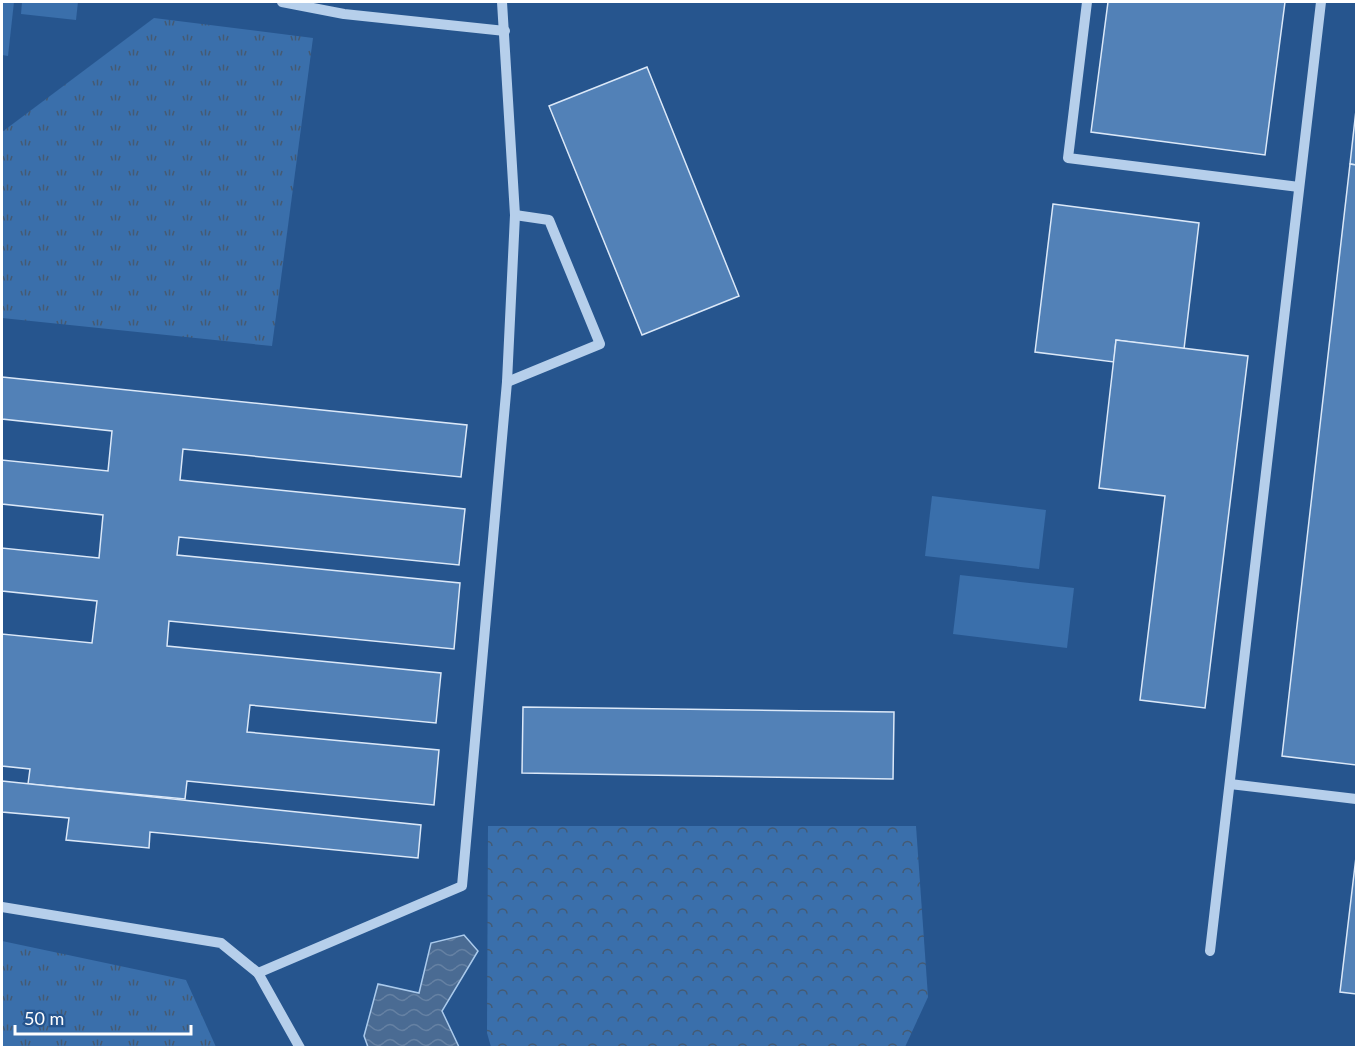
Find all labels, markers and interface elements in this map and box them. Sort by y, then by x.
scale bar [15,998,190,1036]
text: 50 m [24,1007,64,1029]

